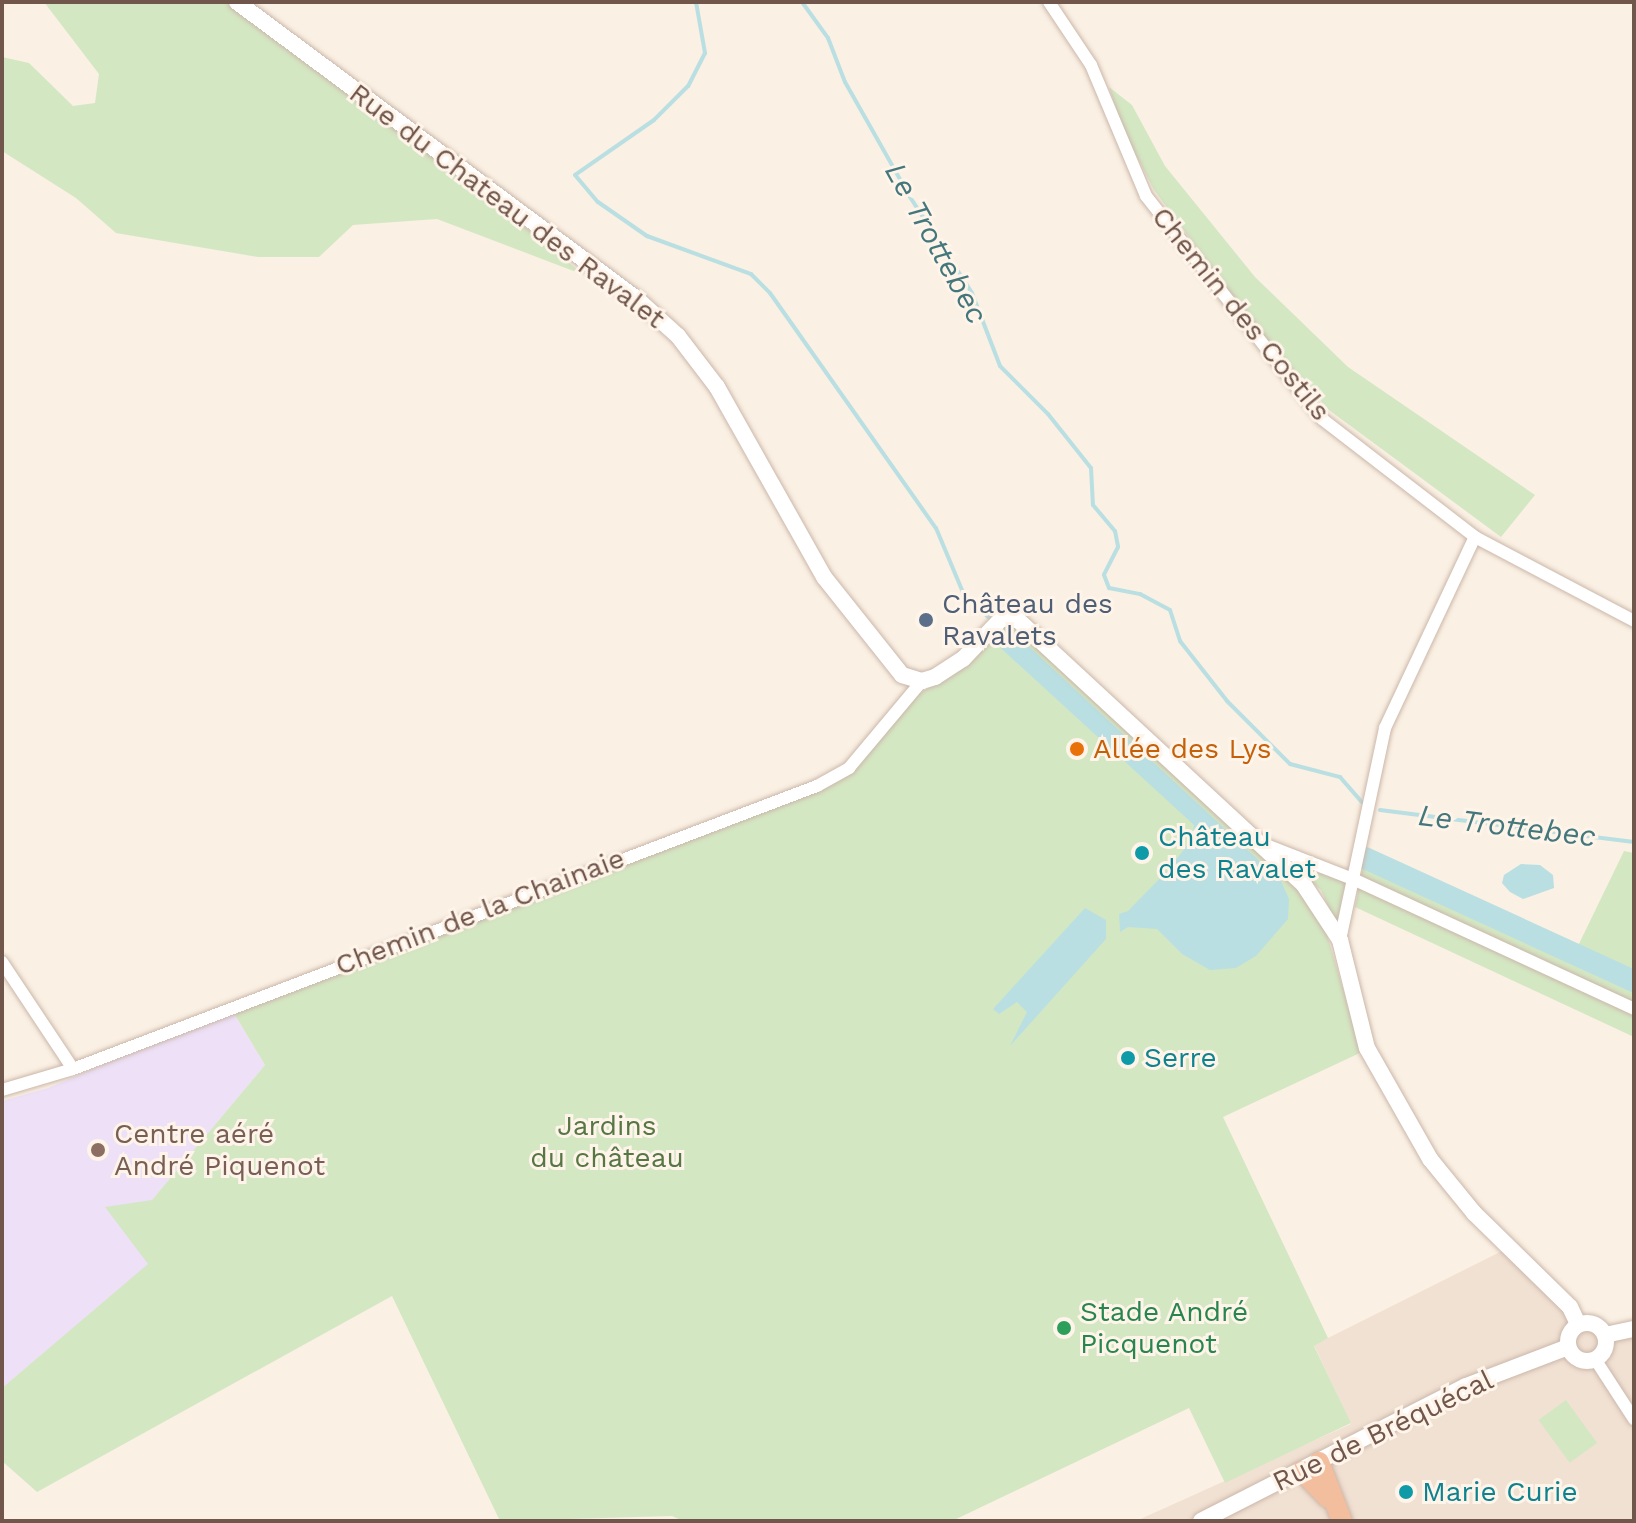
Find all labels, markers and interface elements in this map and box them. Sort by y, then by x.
street label: Rue du Chateau des Ravalet [343,76,671,336]
water label: Le Trottebec [877,156,995,330]
street label: Chemin des Costils [1145,200,1337,428]
place label: Château des Ravalets [942,587,1113,653]
marker: Château des Ravalets [917,611,935,629]
place label: Allée des Lys [1093,732,1272,766]
marker: Allée des Lys [1068,740,1086,758]
water label: Le Trottebec [1416,797,1598,855]
place label: Château des Ravalet [1158,820,1316,886]
street label: Chemin de la Chainaie [330,841,630,983]
marker: Château des Ravalet [1133,844,1151,862]
place label: Serre [1144,1041,1217,1075]
marker: Serre [1119,1049,1137,1067]
park label: Jardins du château [530,1109,684,1175]
place label: Centre aéré André Piquenot [114,1117,325,1183]
marker: Centre aéré André Piquenot [89,1141,107,1159]
place label: Stade André Picquenot [1080,1295,1249,1361]
marker: Stade André Picquenot [1055,1319,1073,1337]
street label: Rue de Bréquécal [1267,1363,1499,1499]
place label: Marie Curie [1422,1475,1578,1509]
marker: Marie Curie [1397,1483,1415,1501]

